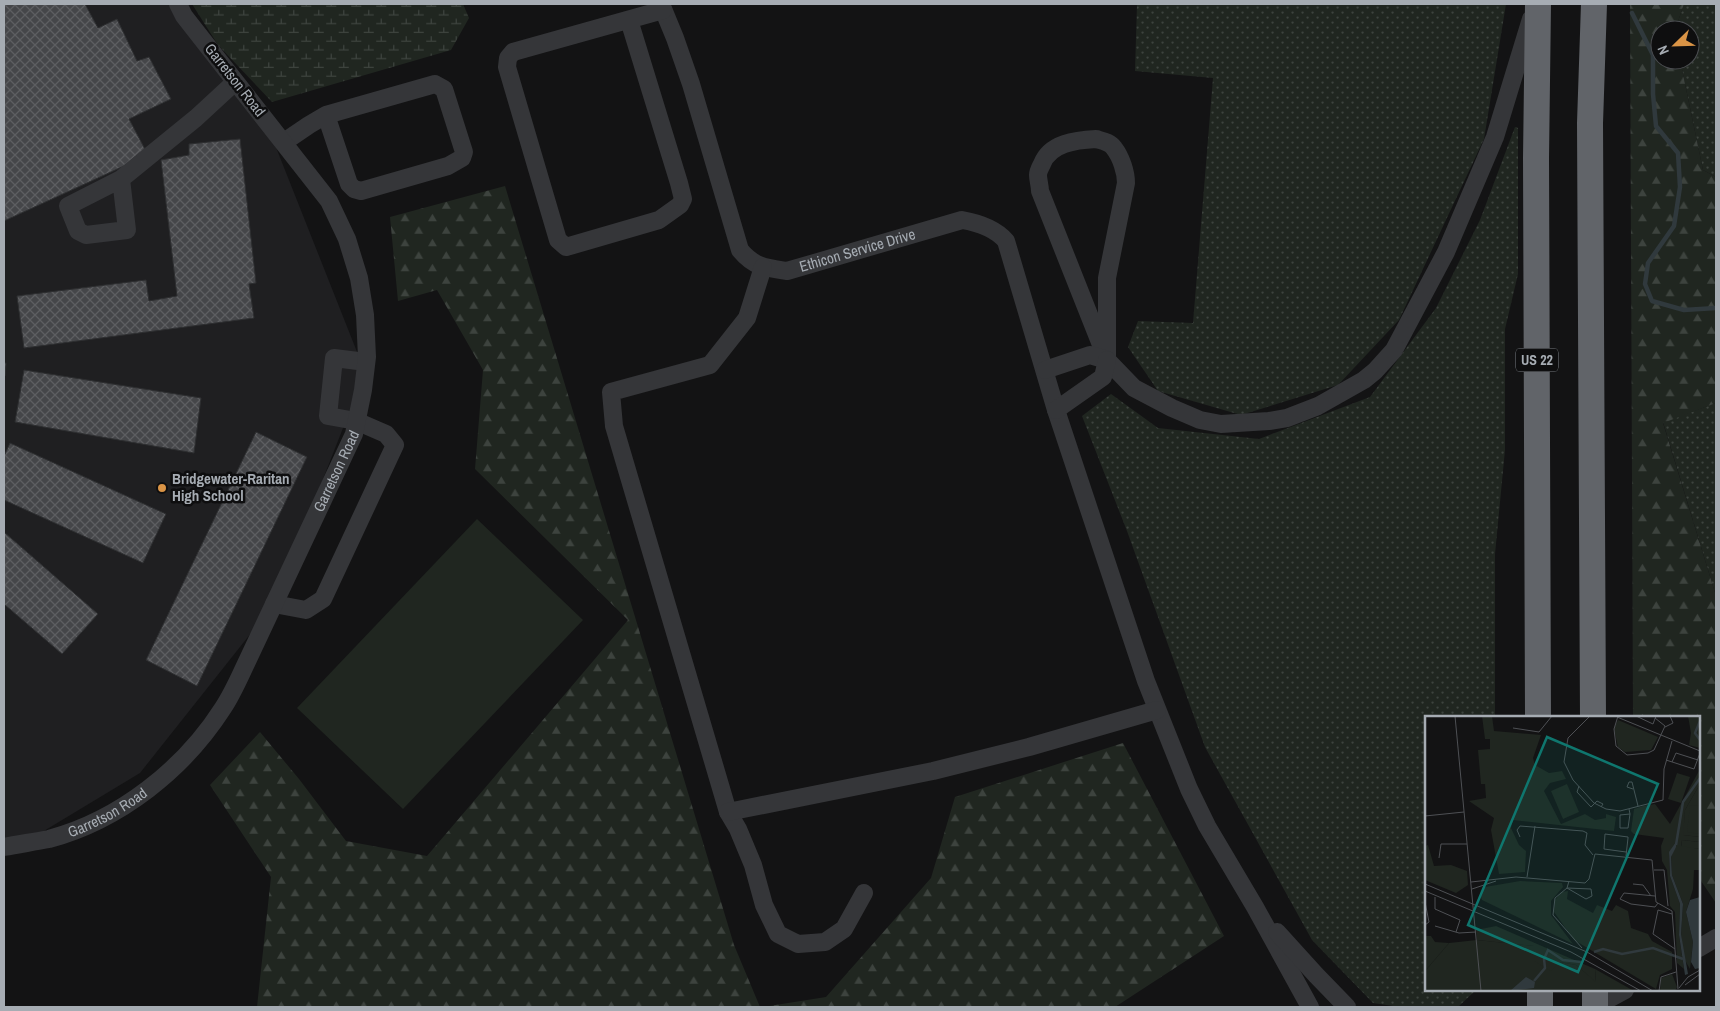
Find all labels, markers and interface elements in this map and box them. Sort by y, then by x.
north arrow [1650,20,1700,70]
street label: Garretson Road [200,39,271,121]
text: N [1653,43,1673,57]
street label: Ethicon Service Drive [797,223,918,277]
road number: US 22 [1516,348,1558,372]
street label: Garretson Road [308,427,364,515]
place label: Bridgewater-Raritan High School [172,468,290,506]
marker: Bridgewater-Raritan High School [156,482,168,494]
inset map [1425,716,1700,991]
street label: Garretson Road [65,782,151,842]

